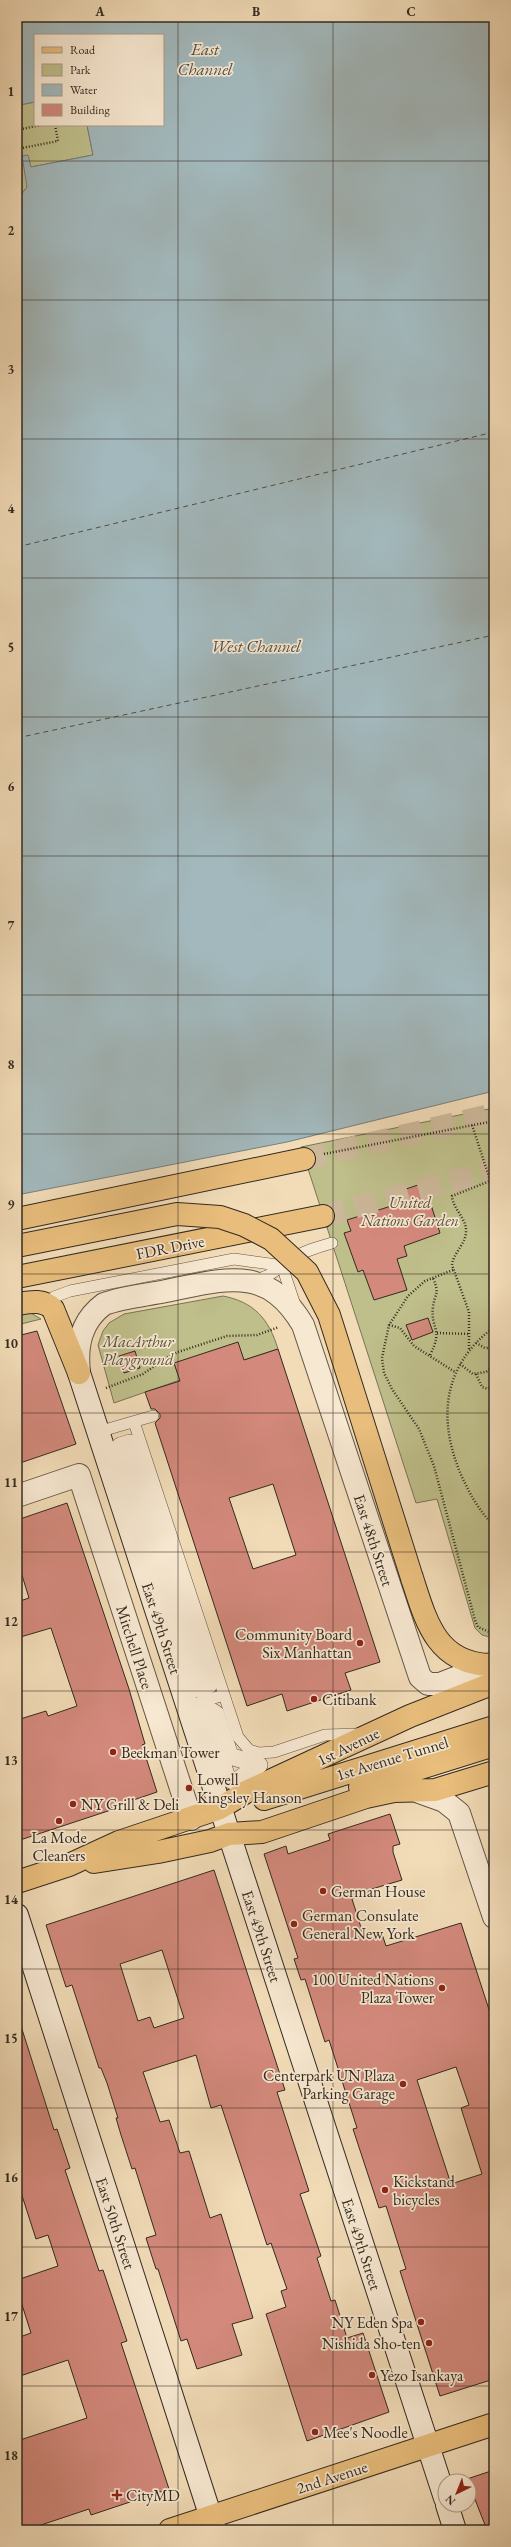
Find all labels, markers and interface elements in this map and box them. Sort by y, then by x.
text: A [94,3,105,20]
text: B [252,3,260,20]
text: C [406,3,416,20]
legend [34,34,164,126]
water label: East Channel [178,38,234,80]
text: Road [70,42,96,58]
text: Park [70,62,91,78]
text: Water [70,82,97,98]
text: 1 [8,83,15,100]
text: Building [70,102,111,118]
text: 2 [8,222,15,239]
text: 3 [8,361,15,378]
text: 4 [8,500,15,517]
water label: West Channel [211,635,302,657]
text: 5 [8,639,14,656]
text: 6 [8,778,15,795]
text: 7 [8,917,15,934]
text: 8 [8,1056,15,1073]
park label: United Nations Garden [360,1192,459,1231]
text: 9 [8,1196,15,1213]
street label: FDR Drive [134,1231,206,1264]
park label: MacArthur Playground [101,1331,174,1370]
text: 10 [4,1335,18,1352]
text: 11 [4,1474,18,1491]
street label: East 48th Street [349,1492,398,1589]
street label: East 49th Street [137,1580,186,1677]
street label: Mitchell Place [111,1603,158,1692]
text: 12 [4,1613,18,1630]
place label: Community Board Six Manhattan [235,1624,353,1663]
marker: Community Board Six Manhattan [355,1638,365,1648]
place label: Citibank [322,1689,377,1710]
marker: Citibank [309,1694,319,1704]
street label: 1st Avenue [314,1722,383,1771]
street label: 1st Avenue Tunnel [333,1731,451,1786]
place label: Beekman Tower [121,1742,220,1763]
marker: Beekman Tower [108,1747,118,1757]
text: 13 [4,1752,18,1769]
place label: Lowell Kingsley Hanson [197,1769,303,1808]
marker: Lowell Kingsley Hanson [184,1783,194,1793]
place label: NY Grill & Deli [81,1794,179,1815]
marker: NY Grill & Deli [68,1799,78,1809]
marker: La Mode Cleaners [54,1816,64,1826]
place label: La Mode Cleaners [31,1827,87,1866]
place label: German House [331,1881,425,1902]
marker: German House [318,1886,328,1896]
street label: East 49th Street [237,1888,286,1985]
text: 14 [4,1891,18,1908]
place label: German Consulate General New York [302,1905,419,1944]
marker: German Consulate General New York [289,1919,299,1929]
place label: 100 United Nations Plaza Tower [312,1969,435,2008]
marker: 100 United Nations Plaza Tower [437,1983,447,1993]
text: 15 [4,2030,18,2047]
place label: Centerpark UN Plaza Parking Garage [263,2065,396,2104]
marker: Centerpark UN Plaza Parking Garage [398,2079,408,2089]
text: 16 [4,2169,18,2186]
place label: Kickstand bicycles [393,2171,456,2210]
street label: East 50th Street [91,2175,140,2272]
marker: Kickstand bicycles [380,2185,390,2195]
street label: East 49th Street [337,2196,386,2293]
text: 17 [4,2308,18,2325]
place label: NY Eden Spa [331,2312,414,2333]
marker: NY Eden Spa [416,2317,426,2327]
place label: Nishida Sho-ten [322,2333,422,2354]
marker: Nishida Sho-ten [424,2338,434,2348]
place label: Yezo Isankaya [380,2365,464,2386]
marker: Yezo Isankaya [367,2370,377,2380]
place label: Mee's Noodle [323,2422,408,2443]
marker: Mee's Noodle [310,2427,320,2437]
text: 18 [4,2447,18,2464]
street label: 2nd Avenue [294,2456,370,2499]
north arrow [437,2473,477,2513]
place label: CityMD [126,2485,180,2506]
marker: CityMD [111,2489,123,2501]
text: N [442,2492,458,2508]

